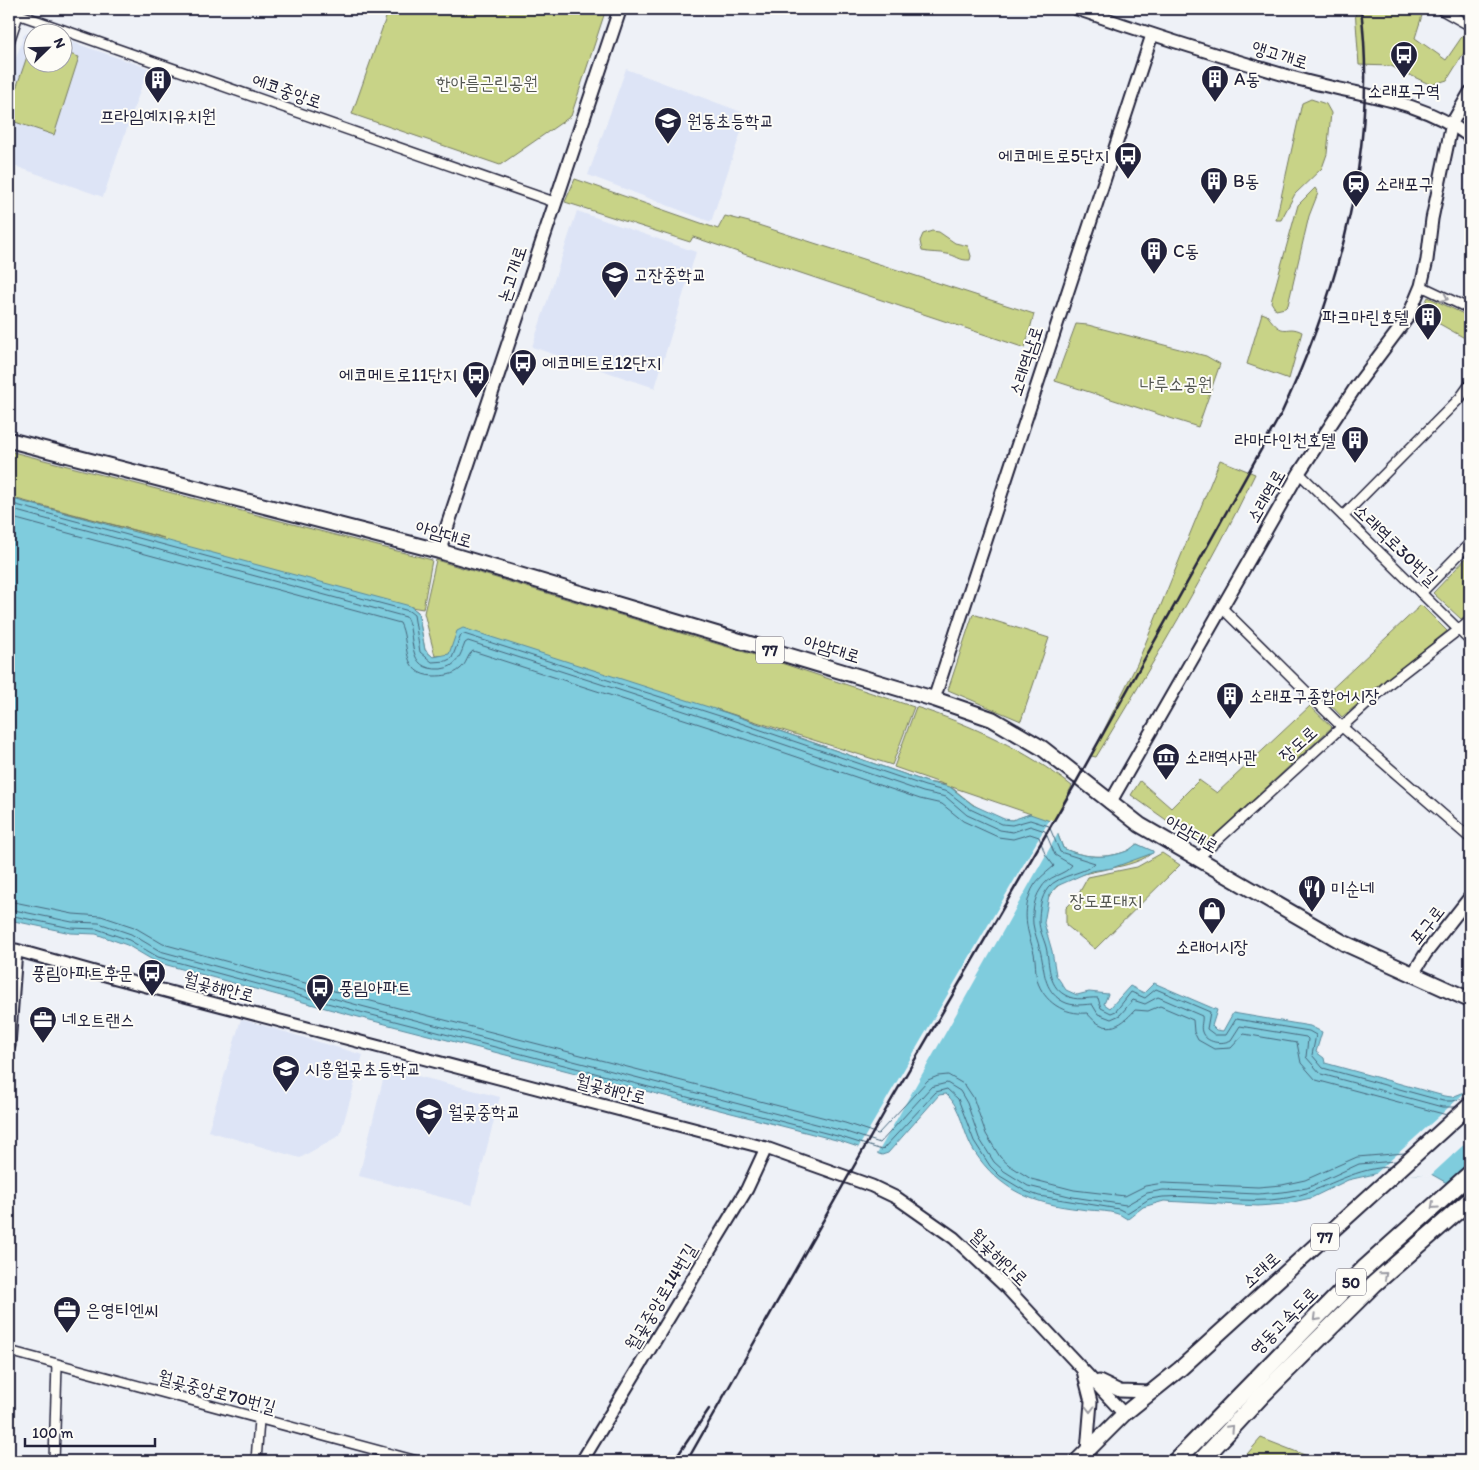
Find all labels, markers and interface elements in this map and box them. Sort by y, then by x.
north arrow [22,22,72,72]
text: N [50,35,69,51]
street label: 앵고개로 [1249,36,1311,74]
bus stop icon: 소래포구역 [1389,40,1419,79]
building icon: A동 [1200,64,1230,103]
building icon: 프라임예지유치원 [143,65,173,104]
place label: A동 [1234,68,1260,90]
street label: 에코중앙로 [249,69,325,113]
park label: 한아름근린공원 [436,72,538,94]
place label: 소래포구역 [1368,80,1440,102]
place label: 프라임예지유치원 [100,105,216,127]
school or university icon: 원동초등학교 [653,106,683,145]
place label: 원동초등학교 [687,110,774,132]
bus stop icon: 에코메트로5단지 [1113,141,1143,180]
place label: 에코메트로5단지 [998,145,1109,167]
building icon: B동 [1199,166,1229,205]
station icon: 소래포구 [1341,169,1371,208]
place label: B동 [1233,170,1259,192]
place label: 소래포구 [1375,173,1433,195]
building icon: C동 [1139,236,1169,275]
place label: C동 [1173,240,1199,262]
street label: 논고개로 [493,243,531,305]
school or university icon: 고잔중학교 [600,260,630,299]
place label: 고잔중학교 [634,264,706,286]
one-way arrow [1440,291,1449,301]
building icon: 파크마린호텔 [1413,302,1443,341]
place label: 파크마린호텔 [1322,306,1409,328]
street label: 소래역남로 [1004,323,1048,399]
bus stop icon: 에코메트로12단지 [508,348,538,387]
place label: 에코메트로12단지 [542,352,661,374]
bus stop icon: 에코메트로11단지 [461,360,491,399]
place label: 에코메트로11단지 [339,364,457,386]
park label: 나루소공원 [1140,373,1212,395]
building icon: 라마다인천호텔 [1340,425,1370,464]
place label: 라마다인천호텔 [1235,429,1336,451]
street label: 소래역로 [1242,465,1290,527]
street label: 소래역로30번길 [1350,500,1443,591]
street label: 아암대로 [413,515,475,553]
street label: 아암대로 [801,630,863,668]
road number: 77 [756,636,784,664]
building icon: 소래포구종합어시장 [1215,681,1245,720]
place label: 소래포구종합어시장 [1249,685,1379,707]
street label: 장도로 [1274,721,1322,767]
museum icon: 소래역사관 [1151,742,1181,781]
place label: 소래역사관 [1185,746,1257,768]
street label: 아암대로 [1161,810,1223,858]
restaurant icon: 미순네 [1297,874,1327,913]
place label: 미순네 [1331,878,1374,900]
park label: 장도포대지 [1070,890,1142,912]
shop icon: 소래어시장 [1197,896,1227,935]
street label: 포구로 [1405,901,1449,949]
place label: 소래어시장 [1176,936,1248,958]
bus stop icon: 풍림아파트후문 [137,958,167,997]
place label: 풍림아파트후문 [32,962,133,984]
street label: 월곶해안로 [181,967,257,1007]
bus stop icon: 풍림아파트 [305,973,335,1012]
place label: 풍림아파트 [339,977,411,999]
office icon: 네오트랜스 [28,1005,58,1044]
place label: 네오트랜스 [62,1009,134,1031]
school or university icon: 시흥월곶초등학교 [271,1054,301,1093]
place label: 시흥월곶초등학교 [305,1058,421,1080]
street label: 월곶해안로 [573,1069,649,1109]
school or university icon: 월곶중학교 [414,1097,444,1136]
place label: 월곶중학교 [448,1101,520,1123]
one-way arrow [1430,1201,1439,1210]
street label: 월곶해안로 [965,1224,1033,1290]
road number: 77 [1311,1224,1339,1250]
street label: 월곶중앙로14번길 [621,1239,702,1354]
street label: 소래로 [1237,1247,1285,1293]
road number: 50 [1336,1268,1366,1295]
one-way arrow [1379,1272,1388,1281]
street label: 영동고속도로 [1245,1282,1323,1360]
office icon: 은영티엔씨 [52,1295,82,1334]
place label: 은영티엔씨 [86,1299,158,1321]
one-way arrow [1313,1312,1322,1321]
street label: 월곶중앙로70번길 [156,1366,279,1418]
one-way arrow [1085,1406,1095,1414]
scale bar [25,1415,155,1447]
text: 100 m [32,1424,74,1442]
one-way arrow [1225,1425,1234,1434]

